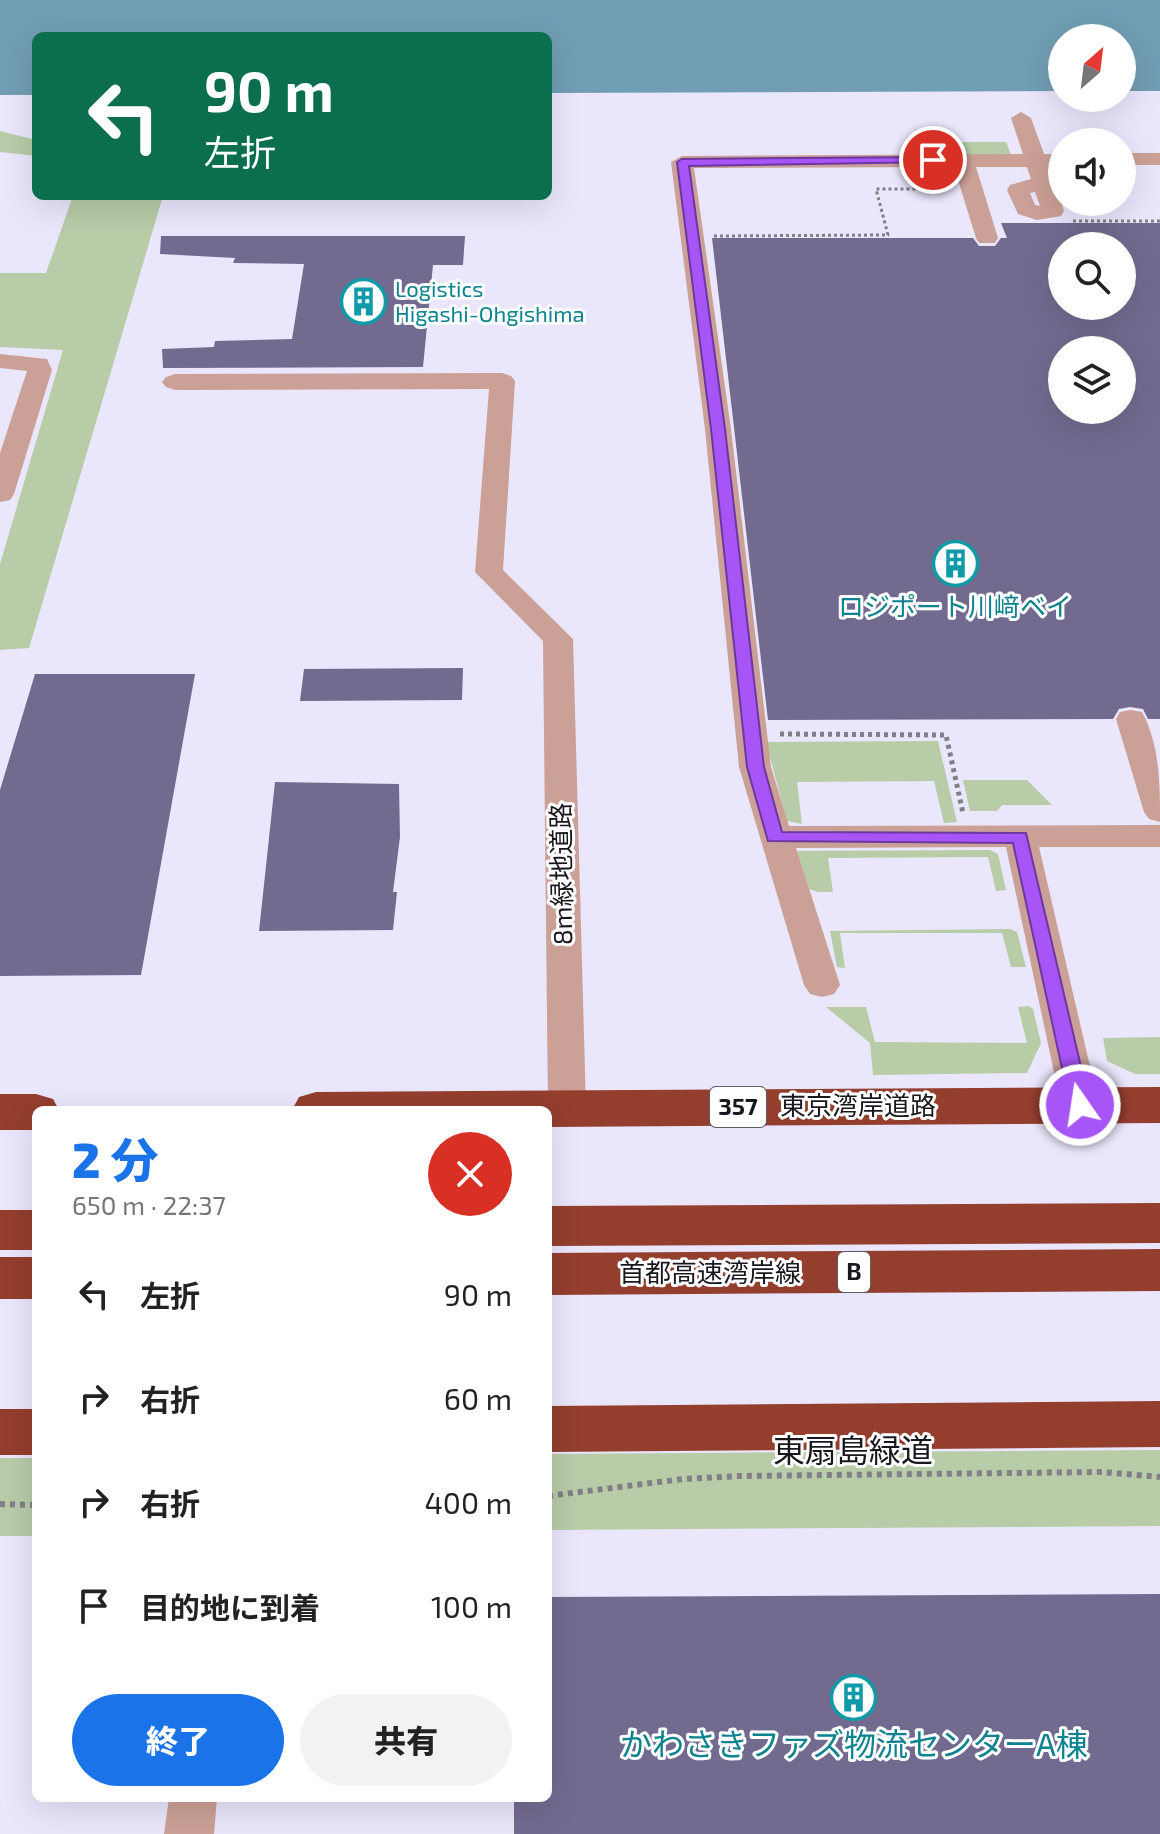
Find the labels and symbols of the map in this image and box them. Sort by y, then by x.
north arrow [1048,24,1136,112]
pin [899,126,967,194]
place label: Logistics Higashi-Ohgishima [395,275,585,326]
building icon: Logistics Higashi-Ohgishima [340,278,388,326]
building icon: ロジポート川﨑ベイ [931,540,979,588]
place label: ロジポート川﨑ベイ [838,590,1072,621]
street label: 8m緑地道路 [544,802,577,946]
position arrow [1038,1063,1122,1147]
road number: 357 [710,1087,766,1127]
street label: 東京湾岸道路 [780,1089,936,1120]
road number: B [838,1252,870,1292]
street label: 首都高速湾岸線 [619,1256,801,1287]
street label: 東扇島緑道 [773,1430,933,1468]
building icon: かわさきファズ物流センターA棟 [830,1674,878,1722]
place label: かわさきファズ物流センターA棟 [620,1724,1088,1762]

